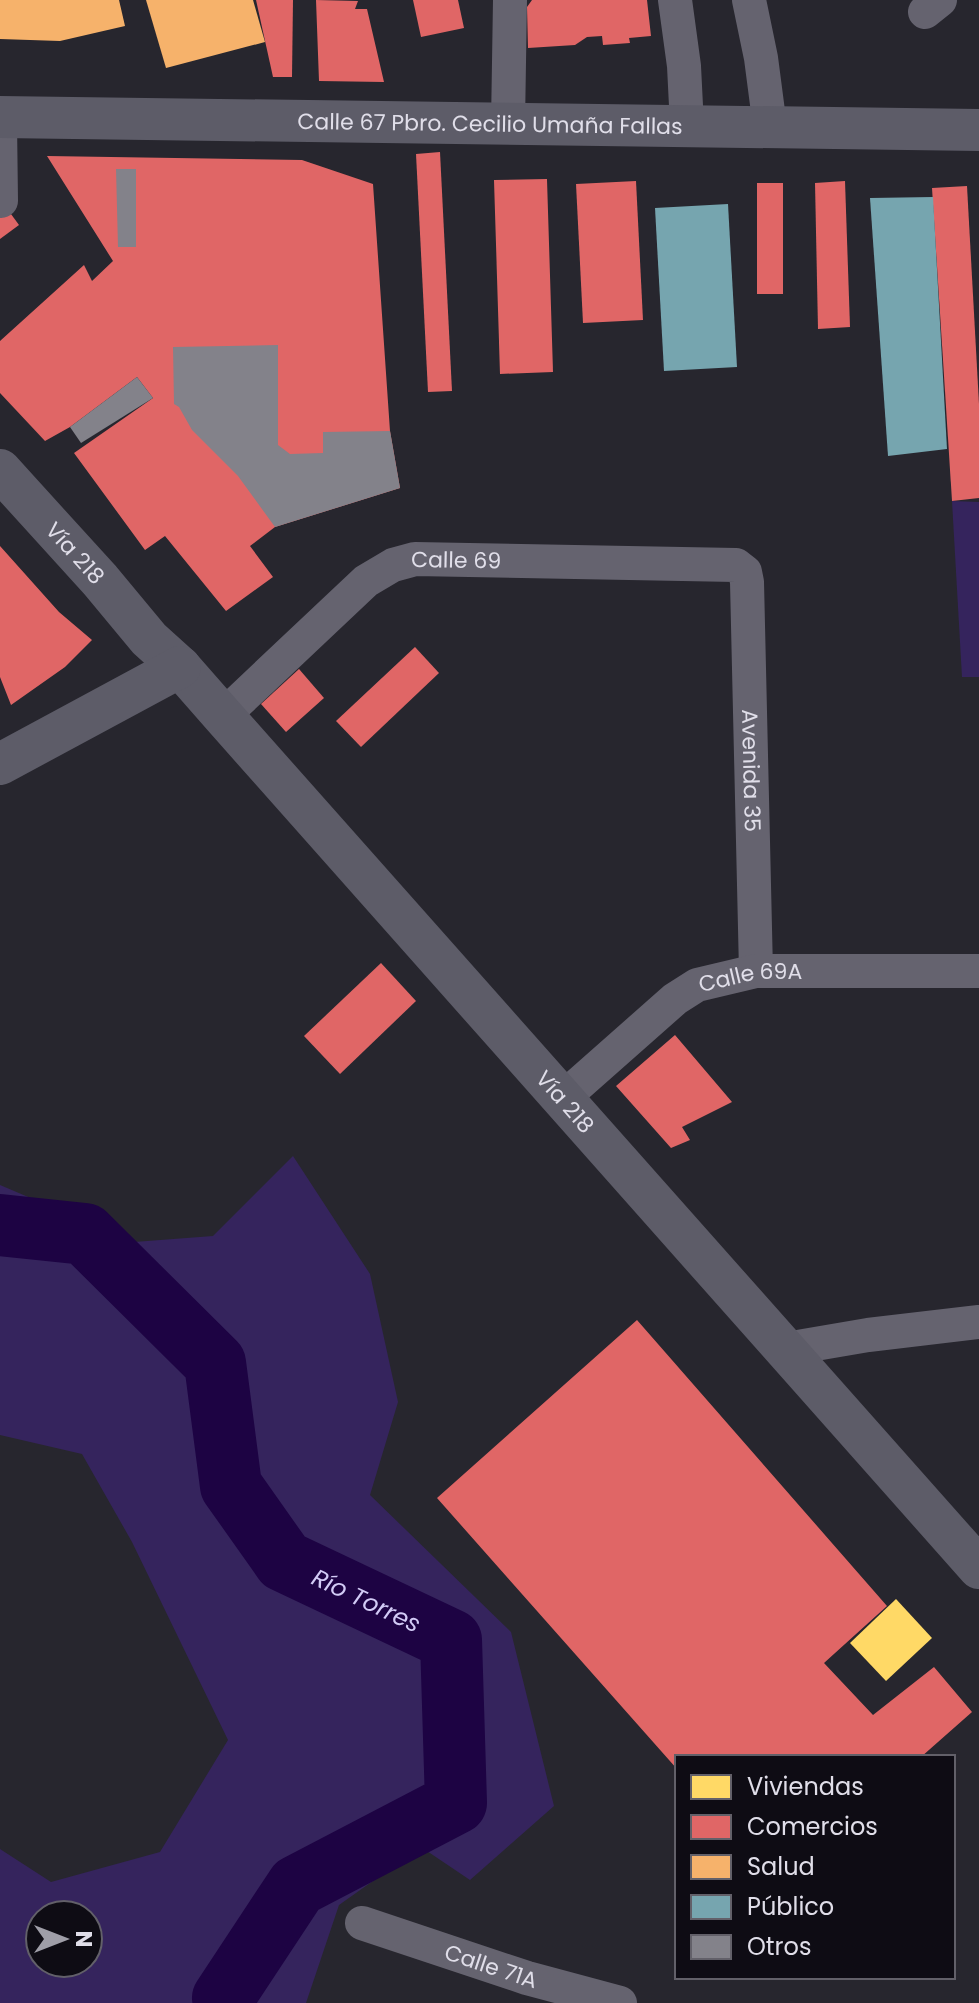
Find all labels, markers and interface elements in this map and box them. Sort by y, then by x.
street label: Calle 67 Pbro. Cecilio Umaña Fallas [297,105,683,142]
street label: Vía 218 [39,515,112,591]
street label: Calle 69 [411,543,501,576]
street label: Avenida 35 [734,709,768,832]
street label: Calle 69A [695,956,802,1000]
street label: Vía 218 [529,1064,602,1140]
water label: Río Torres [307,1560,427,1640]
legend [675,1755,955,1979]
text: Viviendas [747,1770,864,1803]
text: Comercios [747,1810,878,1843]
text: Salud [747,1850,815,1883]
text: Público [747,1890,834,1923]
north arrow [24,1899,104,1979]
text: Otros [747,1930,811,1963]
text: N [68,1931,99,1947]
street label: Calle 71A [441,1936,541,1996]

